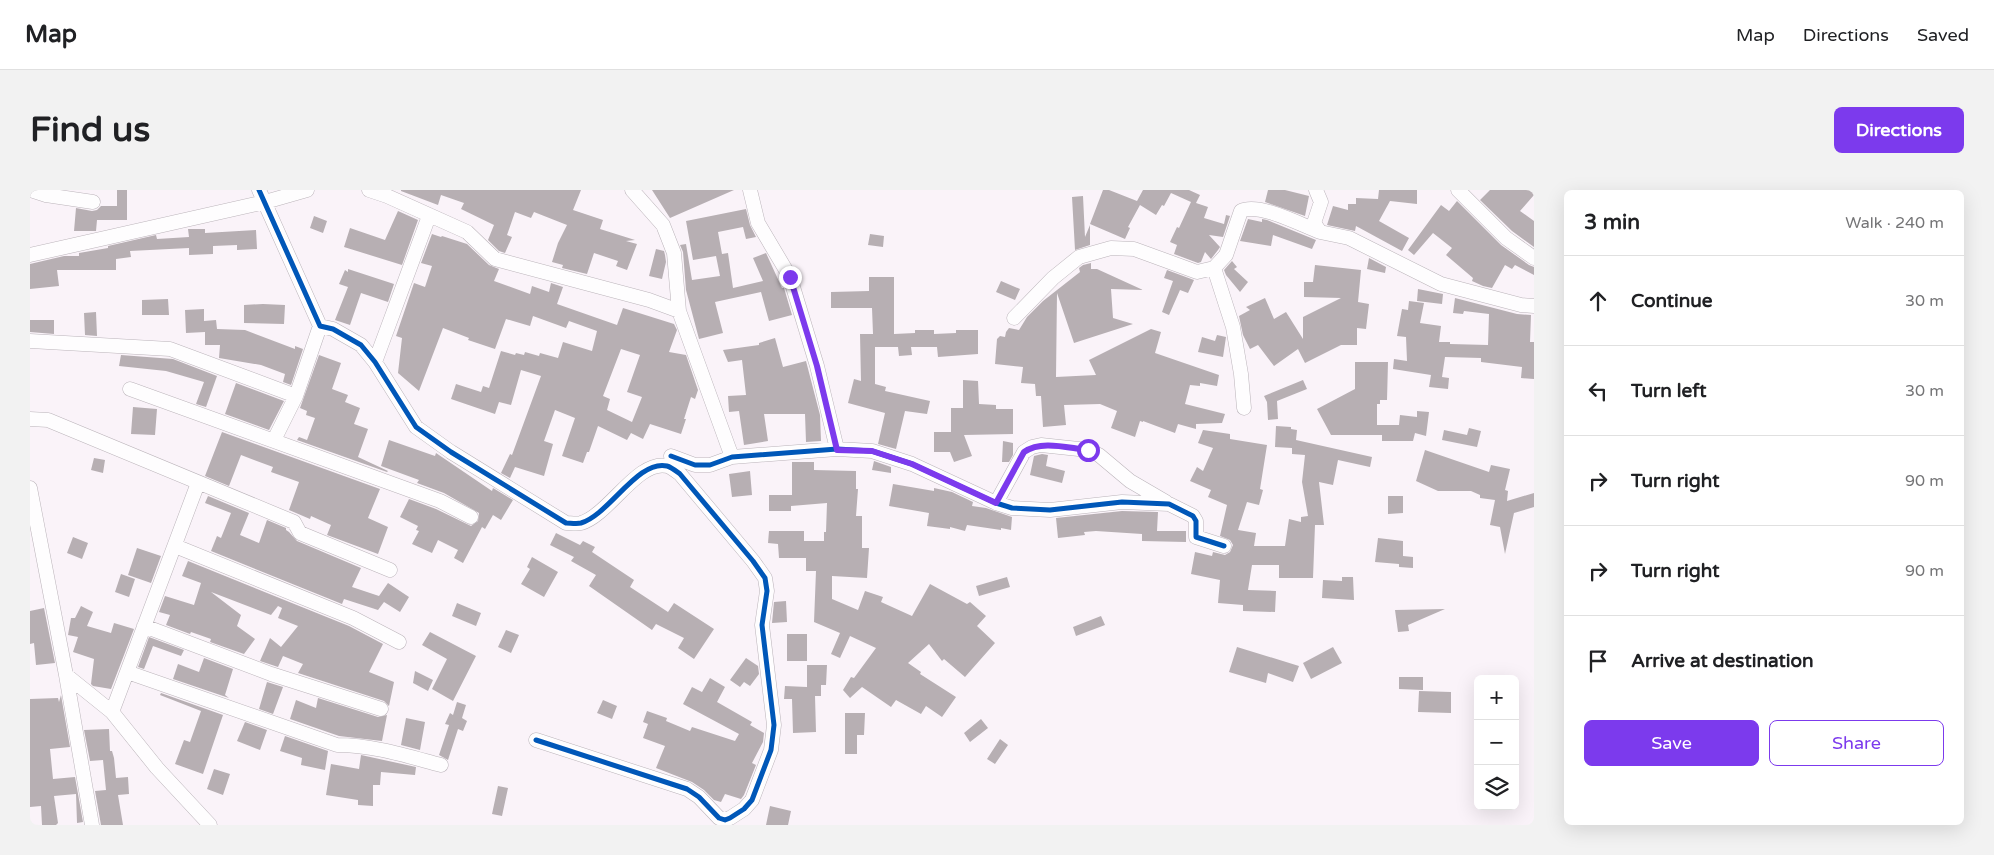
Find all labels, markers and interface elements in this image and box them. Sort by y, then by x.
text: Map [25,20,77,49]
text: Map [1736,24,1775,46]
text: Directions [1803,24,1889,46]
text: Saved [1917,24,1969,46]
button: Directions [1834,107,1964,153]
text: Find us [30,109,150,151]
text: 3 min [1584,210,1640,235]
text: Walk · 240 m [1845,213,1944,233]
route end [779,266,802,289]
icon: ahead [1584,287,1612,315]
text: Continue [1631,290,1713,312]
text: 30 m [1905,291,1944,311]
icon: left [1584,377,1612,405]
text: Turn left [1631,380,1707,402]
text: 30 m [1905,381,1944,401]
route start [1077,439,1100,462]
icon: right [1584,467,1612,495]
text: Turn right [1631,470,1719,492]
text: 90 m [1905,471,1944,491]
icon: right [1584,557,1612,585]
text: Turn right [1631,560,1719,582]
text: 90 m [1905,561,1944,581]
icon: arrive [1584,647,1612,675]
text: Arrive at destination [1631,650,1814,672]
map controls [1474,675,1519,810]
button: + [1474,675,1519,720]
button: − [1474,720,1519,765]
button: Save [1584,720,1759,766]
button: Share [1769,720,1944,766]
button: layers [1474,765,1519,810]

